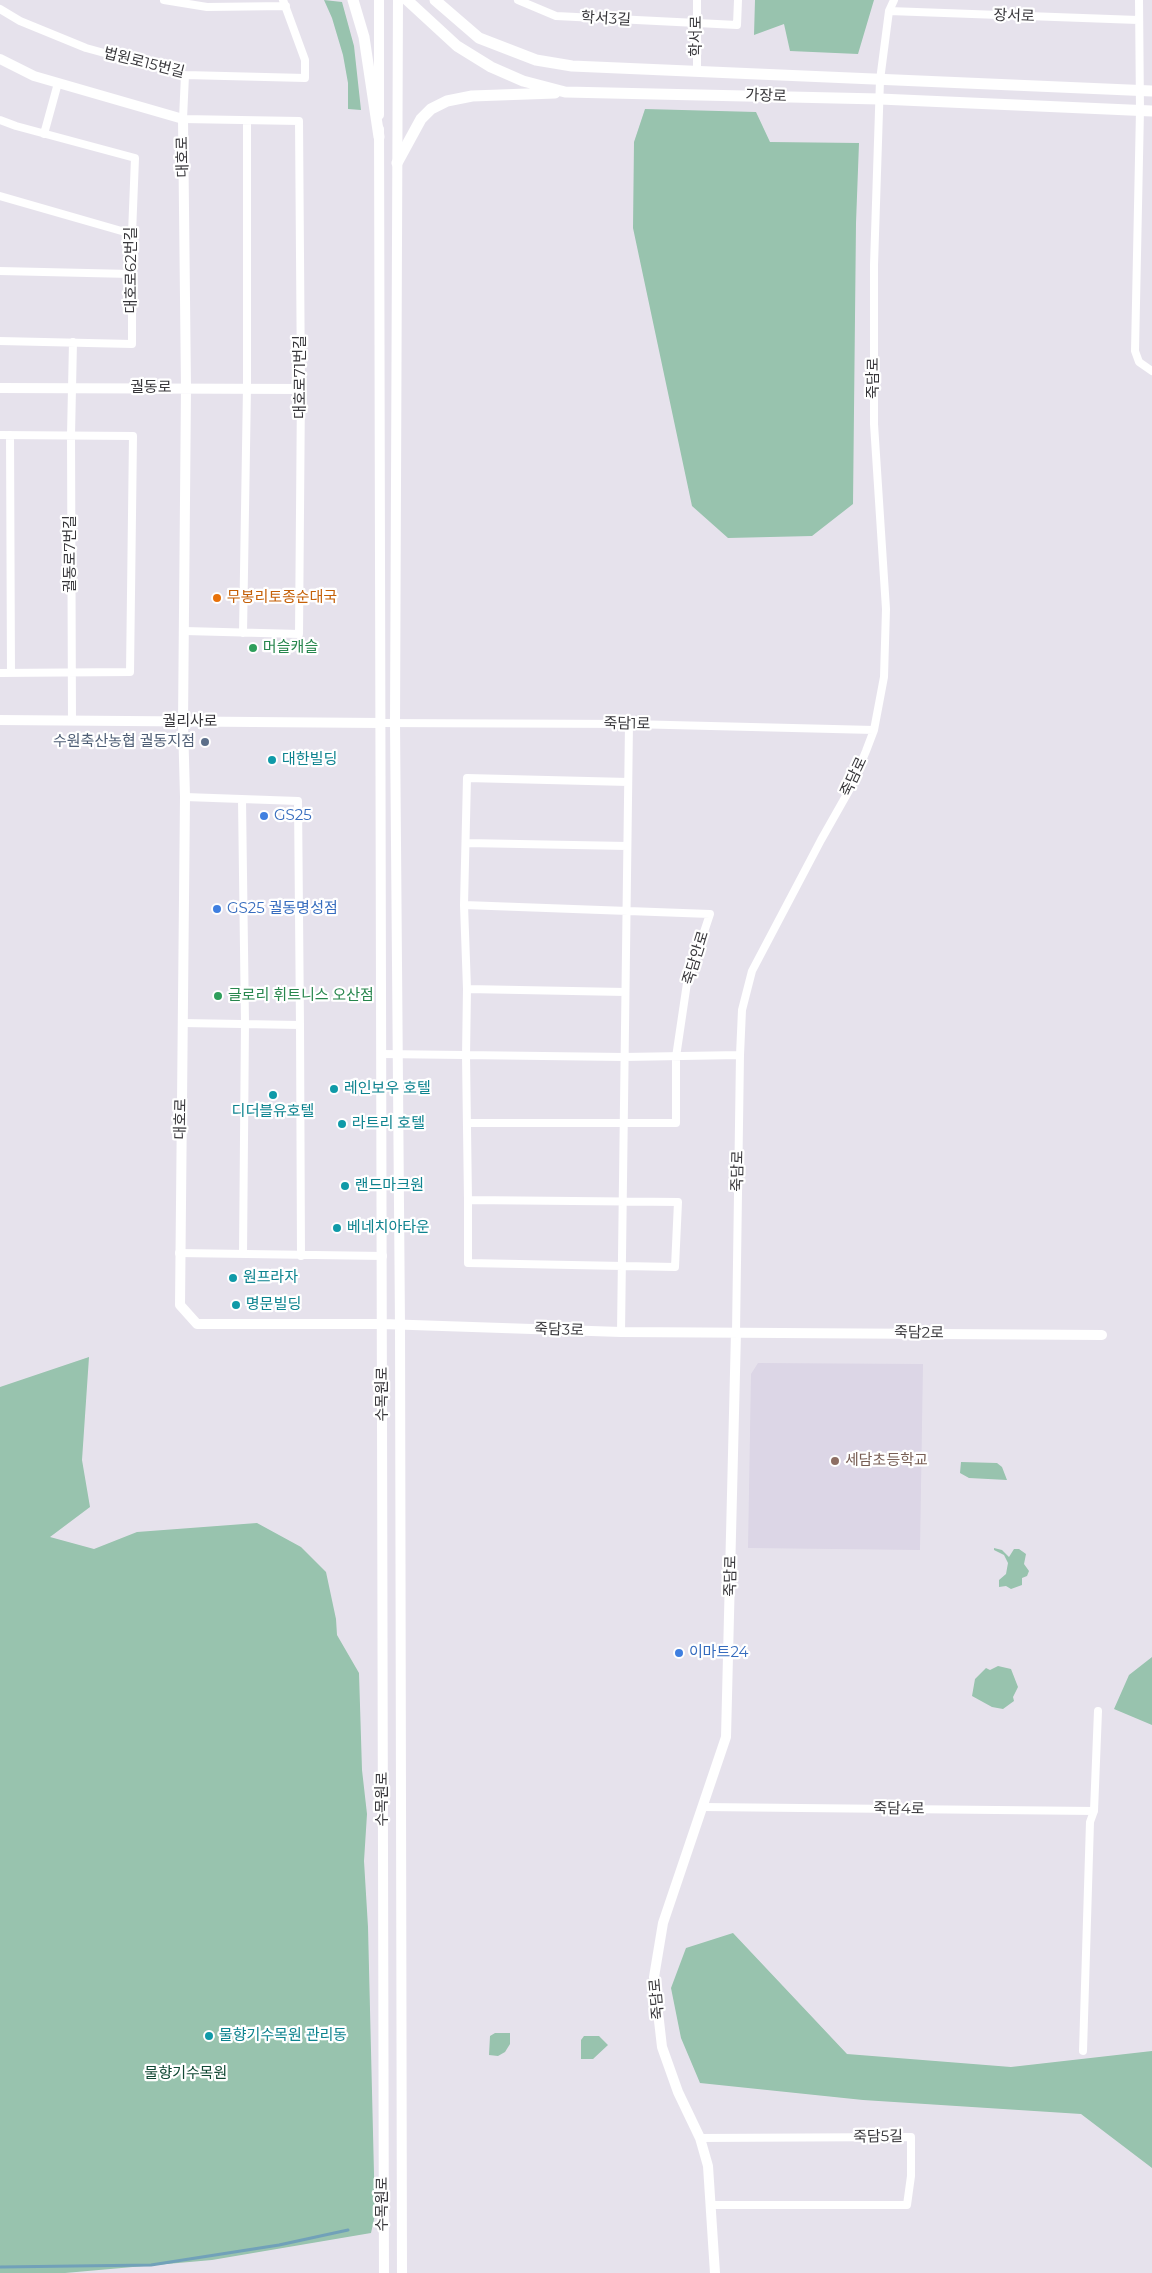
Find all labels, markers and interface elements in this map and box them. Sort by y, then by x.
street label: 장서로 [993,6,1035,26]
street label: 학서3길 [581,9,631,29]
street label: 학서로 [688,15,706,57]
street label: 법원로15번길 [102,44,186,82]
street label: 가장로 [745,86,787,106]
street label: 대호로 [174,136,192,178]
street label: 대호로62번길 [123,227,141,313]
street label: 대호로71번길 [292,335,310,419]
street label: 죽담로 [865,357,883,399]
street label: 궐동로 [130,379,172,397]
street label: 궐동로7번길 [62,515,80,593]
place label: 무봉리토종순대국 [227,589,337,607]
marker: 무봉리토종순대국 [211,592,223,604]
place label: 머슬캐슬 [263,639,318,657]
marker: 머슬캐슬 [247,642,259,654]
street label: 궐리사로 [162,713,218,731]
street label: 죽담1로 [603,715,651,733]
place label: 수원축산농협 궐동지점 [53,733,195,751]
marker: 수원축산농협 궐동지점 [199,736,211,748]
place label: 대한빌딩 [282,751,337,769]
marker: 대한빌딩 [266,754,278,766]
street label: 죽담로 [837,754,871,800]
place label: GS25 [274,807,312,825]
marker: GS25 [258,810,270,822]
place label: GS25 궐동명성점 [227,900,338,918]
marker: GS25 궐동명성점 [211,903,223,915]
street label: 죽담안로 [679,929,713,987]
place label: 글로리 휘트니스 오산점 [228,987,374,1005]
marker: 글로리 휘트니스 오산점 [212,990,224,1002]
place label: 레인보우 호텔 [344,1080,431,1098]
marker: 레인보우 호텔 [328,1083,340,1095]
marker: 디더블유호텔 [267,1089,279,1101]
street label: 대호로 [172,1098,190,1140]
place label: 디더블유호텔 [232,1103,314,1121]
place label: 라트리 호텔 [352,1115,425,1133]
marker: 라트리 호텔 [336,1118,348,1130]
street label: 죽담로 [729,1150,747,1192]
place label: 랜드마크원 [355,1177,424,1195]
marker: 랜드마크원 [339,1180,351,1192]
place label: 베네치아타운 [347,1219,430,1237]
marker: 베네치아타운 [331,1222,343,1234]
place label: 원프라자 [243,1269,298,1287]
marker: 원프라자 [227,1272,239,1284]
place label: 명문빌딩 [246,1296,301,1314]
marker: 명문빌딩 [230,1299,242,1311]
street label: 죽담3로 [534,1320,584,1340]
street label: 죽담2로 [894,1324,944,1342]
street label: 수목원로 [374,1366,392,1422]
place label: 세담초등학교 [845,1452,928,1470]
marker: 세담초등학교 [829,1455,841,1467]
street label: 죽담로 [722,1555,740,1597]
place label: 이마트24 [689,1644,748,1662]
marker: 이마트24 [673,1647,685,1659]
street label: 수목원로 [374,1771,392,1827]
street label: 죽담4로 [873,1800,925,1818]
street label: 죽담로 [646,1978,668,2020]
place label: 물향기수목원 관리동 [219,2027,347,2045]
marker: 물향기수목원 관리동 [203,2030,215,2042]
park label: 물향기수목원 [145,2065,227,2083]
street label: 죽담5길 [853,2128,903,2146]
street label: 수목원로 [374,2176,392,2232]

